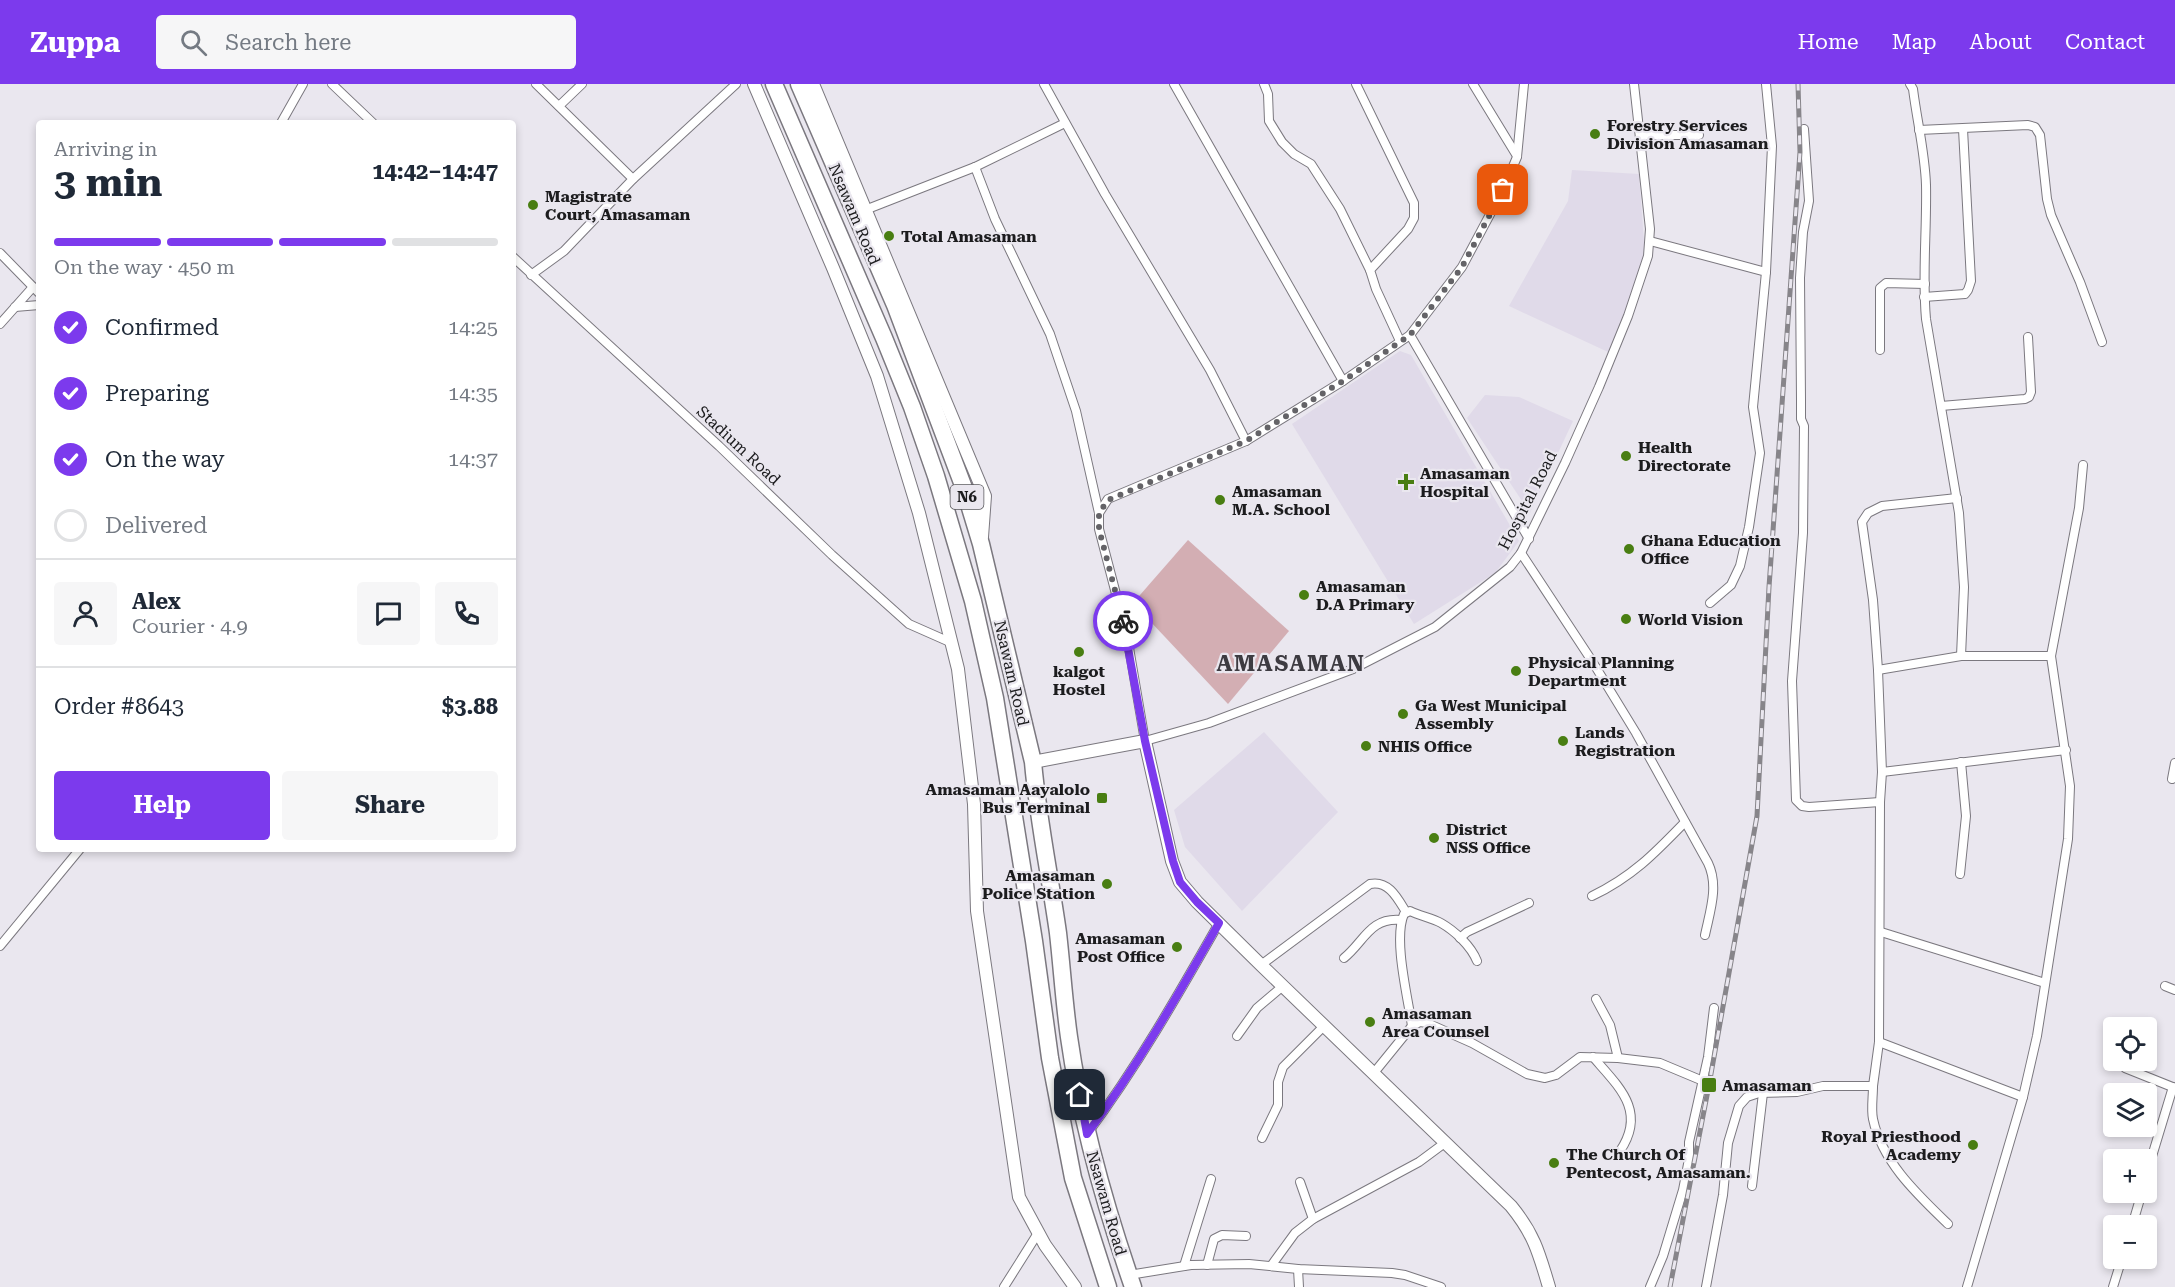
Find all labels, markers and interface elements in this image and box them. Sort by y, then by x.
search box [156,15,576,69]
text: Zuppa [30,26,120,59]
icon: search [177,26,210,59]
text: Search here [225,30,351,55]
text: Home [1798,30,1859,54]
text: Map [1892,30,1937,54]
text: About [1970,30,2032,54]
text: Contact [2065,30,2145,54]
place label: Forestry Services Division Amasaman [1607,116,1769,153]
marker: Forestry Services Division Amasaman [1588,127,1602,141]
text: Arriving in [54,137,157,161]
text: 14:42–14:47 [372,159,498,184]
text: 3 min [54,160,162,206]
street label: Nsawam Road [825,161,884,268]
pin [1477,164,1528,215]
icon: bag [1486,173,1519,206]
place label: Magistrate Court, Amasaman [545,187,691,224]
marker: Magistrate Court, Amasaman [526,198,540,212]
place label: Total Amasaman [901,227,1037,246]
marker: Total Amasaman [882,229,896,243]
text: On the way · 450 m [54,255,235,279]
icon: check [54,311,87,344]
text: Confirmed [105,315,219,340]
text: 14:25 [448,315,498,339]
icon: check [54,377,87,410]
text: Preparing [105,381,209,406]
text: 14:35 [448,381,498,405]
street label: Stadium Road [693,402,784,489]
place label: Health Directorate [1638,438,1731,475]
icon: check [54,443,87,476]
text: On the way [105,447,225,472]
text: 14:37 [448,447,498,471]
street label: Hospital Road [1494,447,1561,553]
marker: Health Directorate [1619,449,1633,463]
place label: Amasaman Hospital [1420,464,1510,501]
marker: Amasaman Hospital [1397,473,1415,491]
place label: Amasaman M.A. School [1232,482,1331,519]
road number: N6 [950,485,984,509]
marker: Amasaman M.A. School [1213,493,1227,507]
text: Delivered [105,513,207,538]
place label: Ghana Education Office [1641,531,1781,568]
marker: Ghana Education Office [1622,542,1636,556]
place label: Amasaman D.A Primary [1316,577,1415,614]
button: person [54,582,117,645]
button: chat [357,582,420,645]
button: phone [435,582,498,645]
marker: Amasaman D.A Primary [1297,588,1311,602]
text: Alex [132,589,181,614]
courier [1093,591,1153,651]
icon: bike [1107,605,1140,638]
place label: World Vision [1638,610,1743,629]
marker: World Vision [1619,612,1633,626]
text: Courier · 4.9 [132,614,248,638]
street label: Nsawam Road [990,618,1033,728]
marker: kalgot Hostel [1072,645,1086,659]
district label: AMASAMAN [1216,651,1366,676]
place label: Physical Planning Department [1528,653,1674,690]
place label: kalgot Hostel [1053,662,1106,699]
marker: Physical Planning Department [1509,664,1523,678]
text: Order #8643 [54,694,184,719]
text: $3.88 [442,694,498,719]
place label: Ga West Municipal Assembly [1415,696,1567,733]
marker: Ga West Municipal Assembly [1396,707,1410,721]
place label: Lands Registration [1575,723,1675,760]
marker: Lands Registration [1556,734,1570,748]
place label: NHIS Office [1378,737,1472,756]
marker: NHIS Office [1359,739,1373,753]
button: Help [54,771,270,840]
button: Share [282,771,498,840]
place label: Amasaman Aayalolo Bus Terminal [926,780,1091,817]
marker: Amasaman Aayalolo Bus Terminal [1095,791,1109,805]
place label: District NSS Office [1446,820,1531,857]
marker: District NSS Office [1427,831,1441,845]
place label: Amasaman Police Station [982,866,1095,903]
marker: Amasaman Police Station [1100,877,1114,891]
place label: Amasaman Post Office [1075,929,1165,966]
marker: Amasaman Post Office [1170,940,1184,954]
place label: Amasaman Area Counsel [1382,1004,1490,1041]
marker: Amasaman Area Counsel [1363,1015,1377,1029]
map controls [2103,1017,2157,1269]
button: locate [2103,1017,2157,1071]
pin [1054,1069,1105,1120]
marker: Amasaman [1700,1076,1718,1094]
place label: Amasaman [1722,1076,1812,1095]
icon: home [1063,1078,1096,1111]
button: layers [2103,1083,2157,1137]
place label: Royal Priesthood Academy [1821,1127,1961,1164]
marker: Royal Priesthood Academy [1966,1138,1980,1152]
place label: The Church Of Pentecost, Amasaman. [1566,1145,1751,1182]
street label: Nsawam Road [1082,1149,1131,1258]
button: + [2103,1149,2157,1203]
marker: The Church Of Pentecost, Amasaman. [1547,1156,1561,1170]
button: − [2103,1215,2157,1269]

